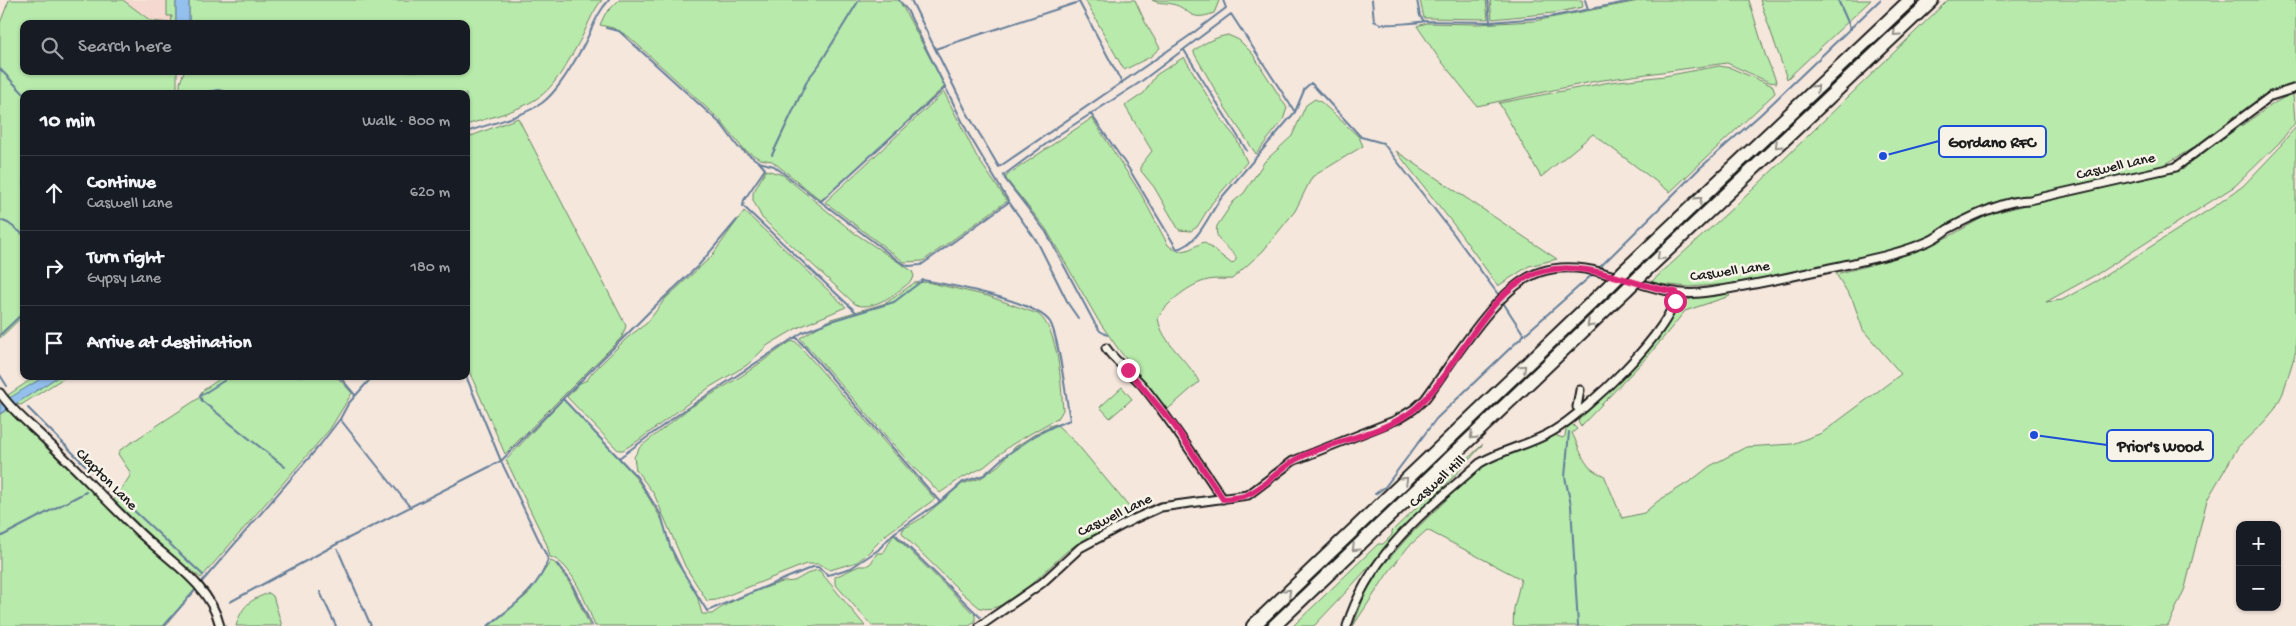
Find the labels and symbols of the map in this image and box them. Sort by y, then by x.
one-way arrow [1892,27,1901,36]
one-way arrow [1811,85,1820,94]
callout: Gordano RFC [1939,126,2046,157]
text: Gordano RFC [1948,135,2037,154]
one-way arrow [1775,139,1784,148]
street label: Caswell Lane [2075,149,2157,185]
one-way arrow [1693,197,1702,206]
one-way arrow [1657,251,1666,260]
street label: Caswell Lane [1689,257,1771,286]
route start [1664,290,1687,313]
one-way arrow [1587,318,1596,327]
route end [1117,359,1140,382]
one-way arrow [1517,365,1526,374]
one-way arrow [1469,430,1478,439]
callout: Prior's Wood [2107,430,2213,461]
text: Prior's Wood [2116,439,2204,458]
street label: Clapton Lane [71,445,141,515]
street label: Caswell Hill [1406,452,1470,512]
one-way arrow [1400,477,1409,486]
street label: Caswell Lane [1075,490,1155,542]
one-way arrow [1352,542,1361,551]
one-way arrow [1282,589,1291,598]

